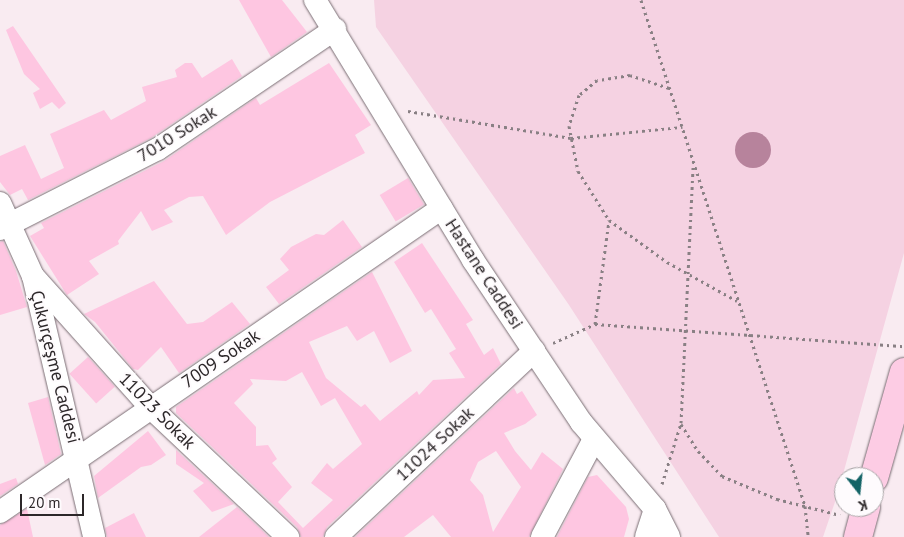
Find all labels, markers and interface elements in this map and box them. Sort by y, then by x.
street label: 7010 Sokak [133,101,221,167]
street label: Hastane Caddesi [440,215,528,333]
street label: Çukurçeşme Caddesi [26,288,84,446]
street label: 7009 Sokak [178,325,264,393]
street label: 11023 Sokak [114,368,200,454]
street label: 11024 Sokak [391,402,479,486]
north arrow [834,467,884,517]
scale bar [22,484,86,516]
text: 20 m [28,493,61,512]
text: K [856,496,870,515]

